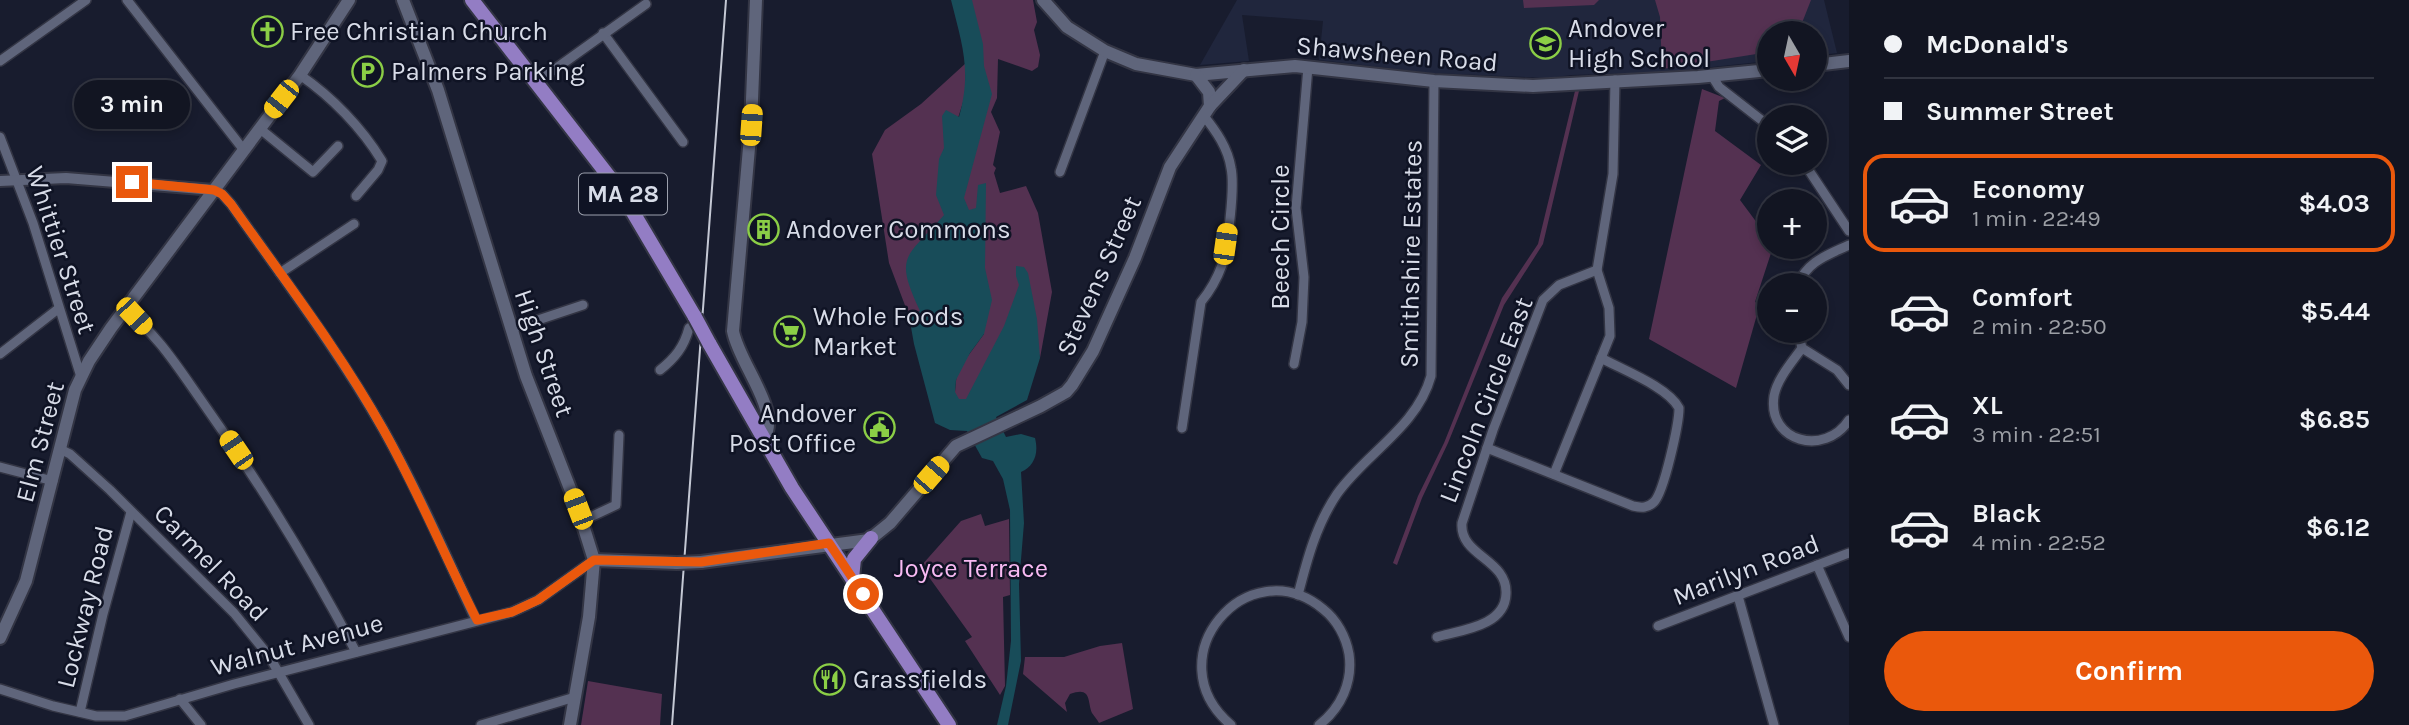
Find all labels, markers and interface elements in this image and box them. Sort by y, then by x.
place label: Andover High School [1568,13,1710,74]
church icon: Free Christian Church [250,14,284,48]
place label: Free Christian Church [290,16,548,47]
north arrow [1757,21,1827,91]
map controls [1757,21,1827,343]
school or university icon: Andover High School [1528,26,1562,60]
text: McDonald's [1926,29,2069,60]
street label: Shawsheen Road [1295,30,1499,78]
parking icon: Palmers Parking [351,54,385,88]
place label: Palmers Parking [391,56,585,87]
car [260,76,303,122]
callout: 3 min [74,80,190,130]
text: 3 min [100,91,164,118]
text: Summer Street [1926,96,2114,127]
car [740,103,763,147]
button: layers [1757,105,1827,175]
street label: Smithshire Estates [1394,140,1428,368]
street label: Whittier Street [19,162,103,338]
street label: Beech Circle [1265,164,1296,310]
route end [116,166,148,198]
icon: car [1888,172,1951,235]
road number: MA 28 [579,174,667,214]
text: Economy [1972,174,2084,205]
text: $4.03 [2298,188,2370,219]
button: + [1757,189,1827,259]
street label: Stevens Street [1050,191,1148,361]
text: 1 min · 22:49 [1972,205,2101,232]
building icon: Andover Commons [746,212,780,246]
place label: Andover Commons [786,214,1011,245]
car [1212,222,1239,266]
button: − [1757,273,1827,343]
icon: car [1888,280,1951,343]
text: Comfort [1972,282,2073,313]
street label: High Street [508,285,580,421]
street label: Lincoln Circle East [1432,292,1540,507]
car [112,293,157,339]
text: $5.44 [2300,296,2370,327]
place label: Whole Foods Market [813,301,963,362]
text: 2 min · 22:50 [1972,313,2107,340]
supermarket icon: Whole Foods Market [773,314,807,348]
street label: Elm Street [9,378,71,506]
icon: car [1888,388,1951,451]
text: XL [1972,390,2003,421]
place label: Andover Post Office [729,398,857,459]
text: $6.85 [2299,404,2370,435]
public building icon: Andover Post Office [862,411,896,445]
text: 3 min · 22:51 [1972,421,2101,448]
car [216,427,257,473]
car [910,452,953,498]
car [561,486,596,532]
icon: car [1888,496,1951,559]
street label: Carmel Road [148,498,274,628]
text: Black [1972,498,2041,529]
text: $6.12 [2306,512,2370,543]
street label: Lockway Road [50,523,120,691]
street label: Marilyn Road [1668,528,1824,612]
text: 4 min · 22:52 [1972,529,2106,556]
park label: Joyce Terrace [894,553,1048,584]
route start [847,578,879,610]
street label: Walnut Avenue [208,607,386,683]
button: Confirm [1884,631,2374,711]
restaurant icon: Grassfields [813,662,847,696]
place label: Grassfields [853,664,987,695]

